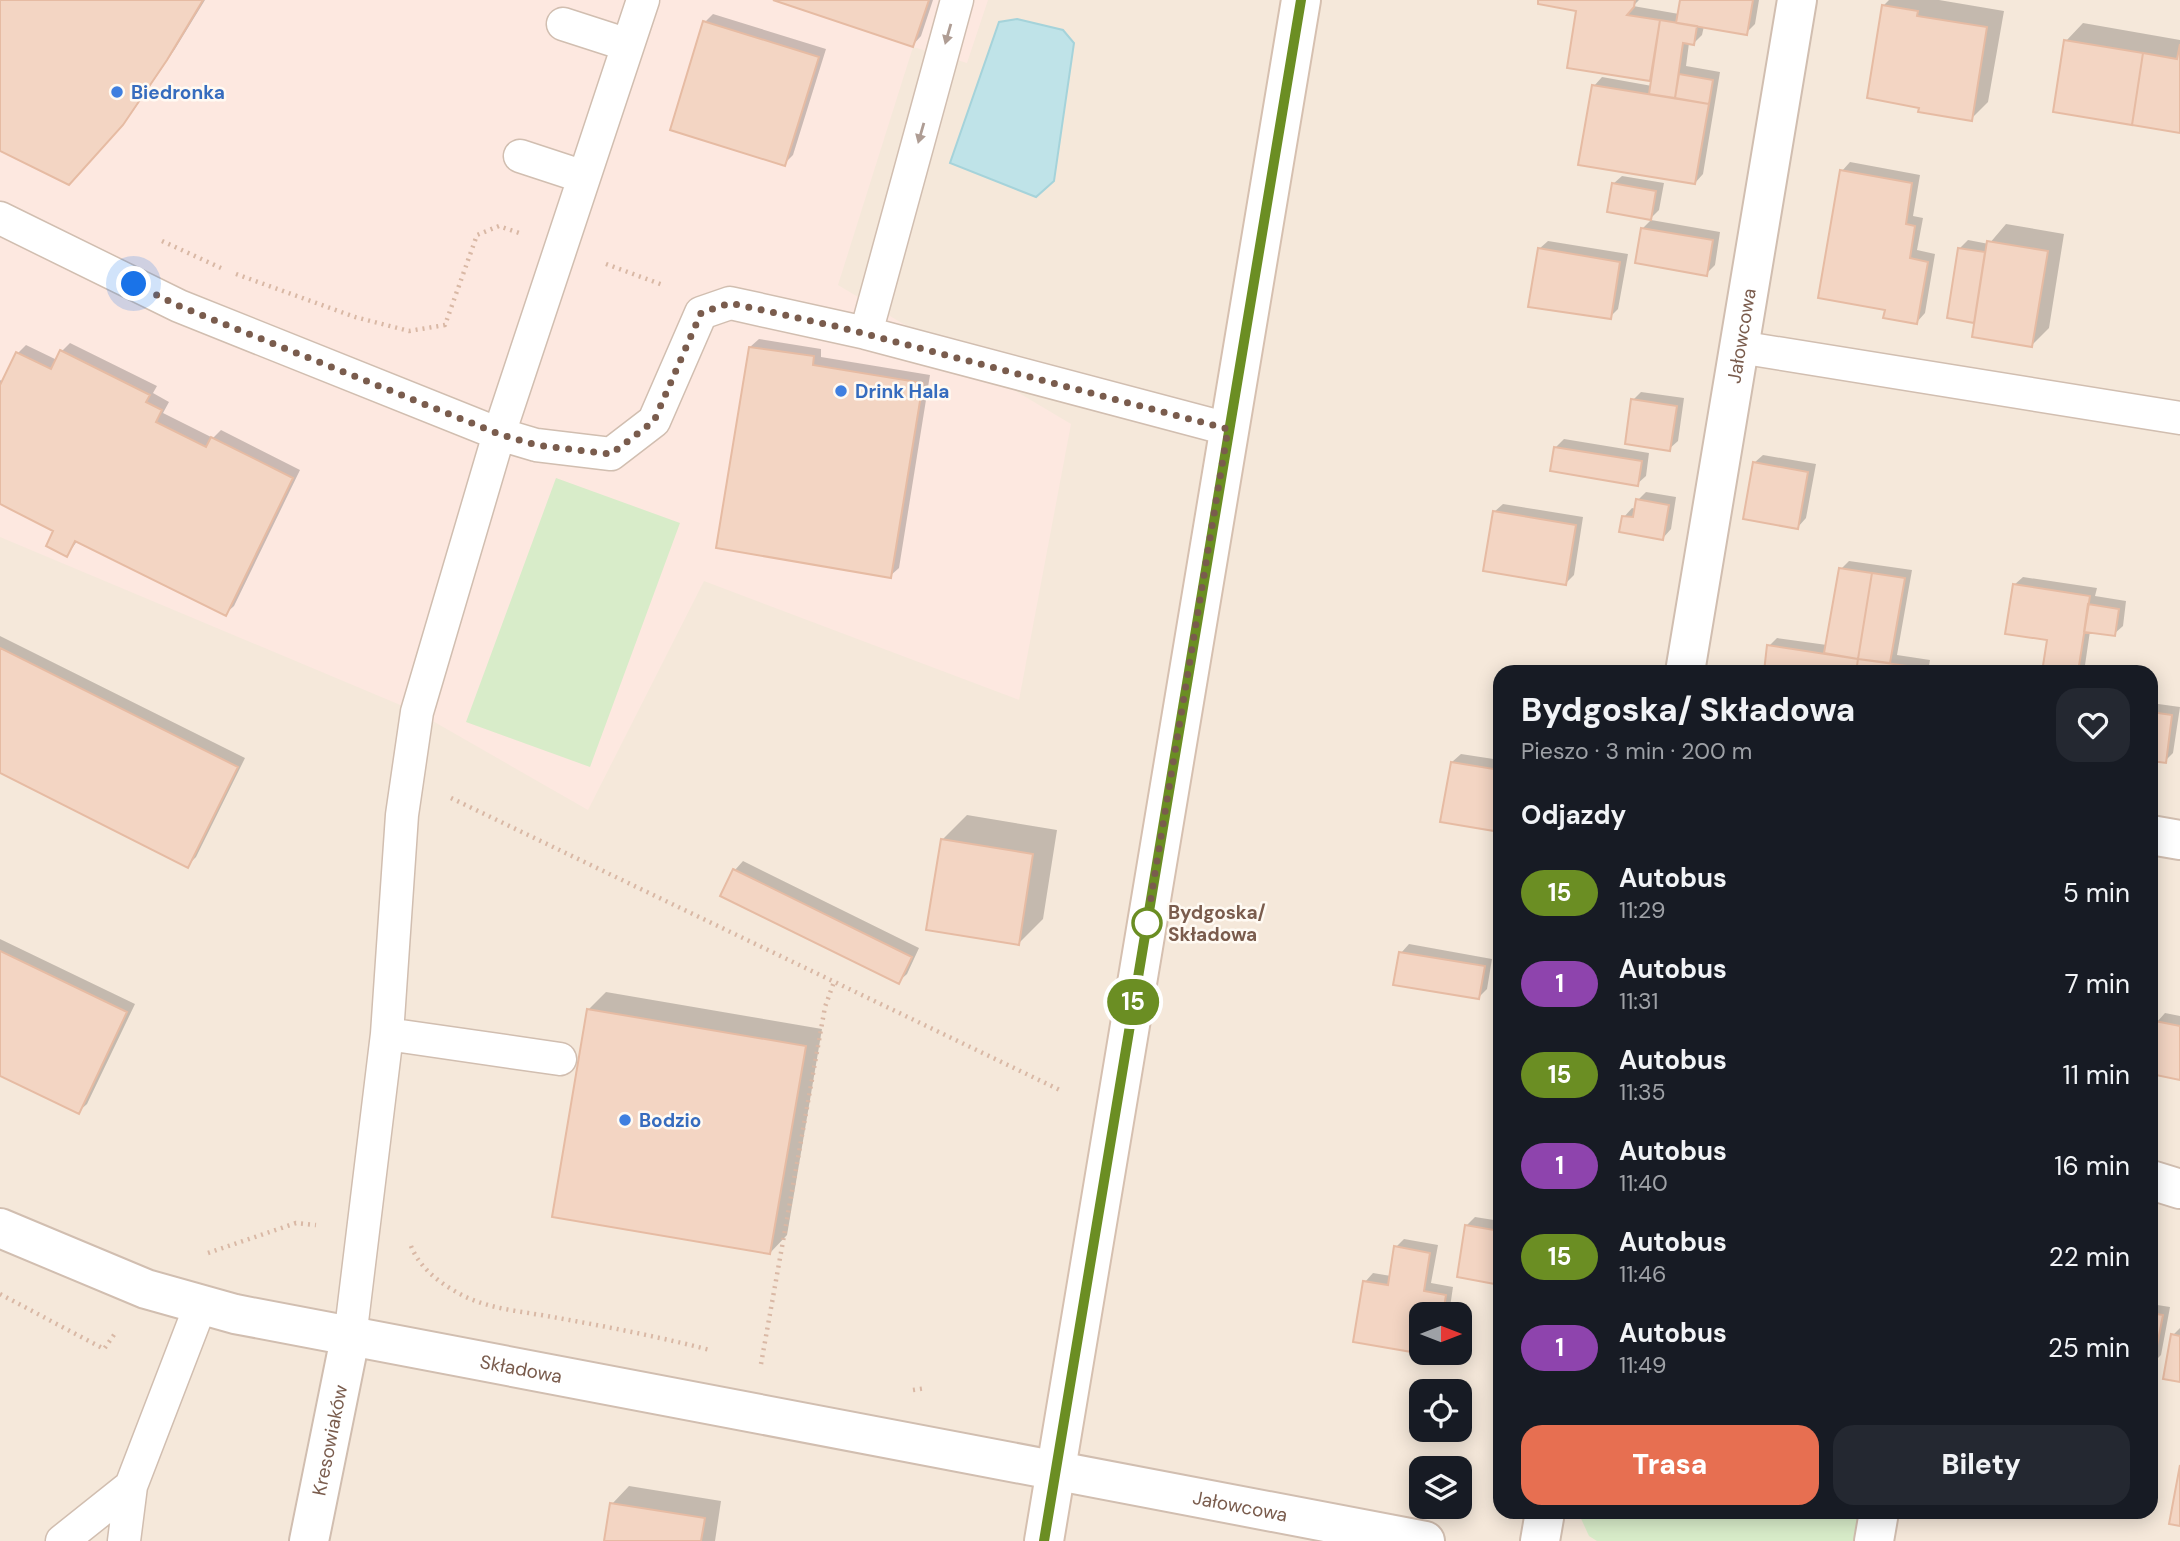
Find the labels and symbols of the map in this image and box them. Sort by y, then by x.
one-way arrow [942,23,953,45]
place label: Biedronka [131,80,225,105]
marker: Biedronka [109,84,125,100]
one-way arrow [915,122,926,144]
your location [116,266,151,301]
street label: Jałowcowa [1721,286,1762,385]
place label: Drink Hala [855,379,950,404]
marker: Drink Hala [833,383,849,399]
place label: Bydgoska/ Składowa [1168,900,1266,947]
marker: Bydgoska/ Składowa [1132,908,1162,938]
line badge: 15 [1102,979,1164,1025]
place label: Bodzio [639,1108,701,1133]
marker: Bodzio [617,1112,633,1128]
north arrow [1409,1302,1472,1365]
street label: Składowa [478,1349,564,1389]
street label: Kresowiaków [306,1382,353,1498]
street label: Jałowcowa [1191,1485,1290,1528]

